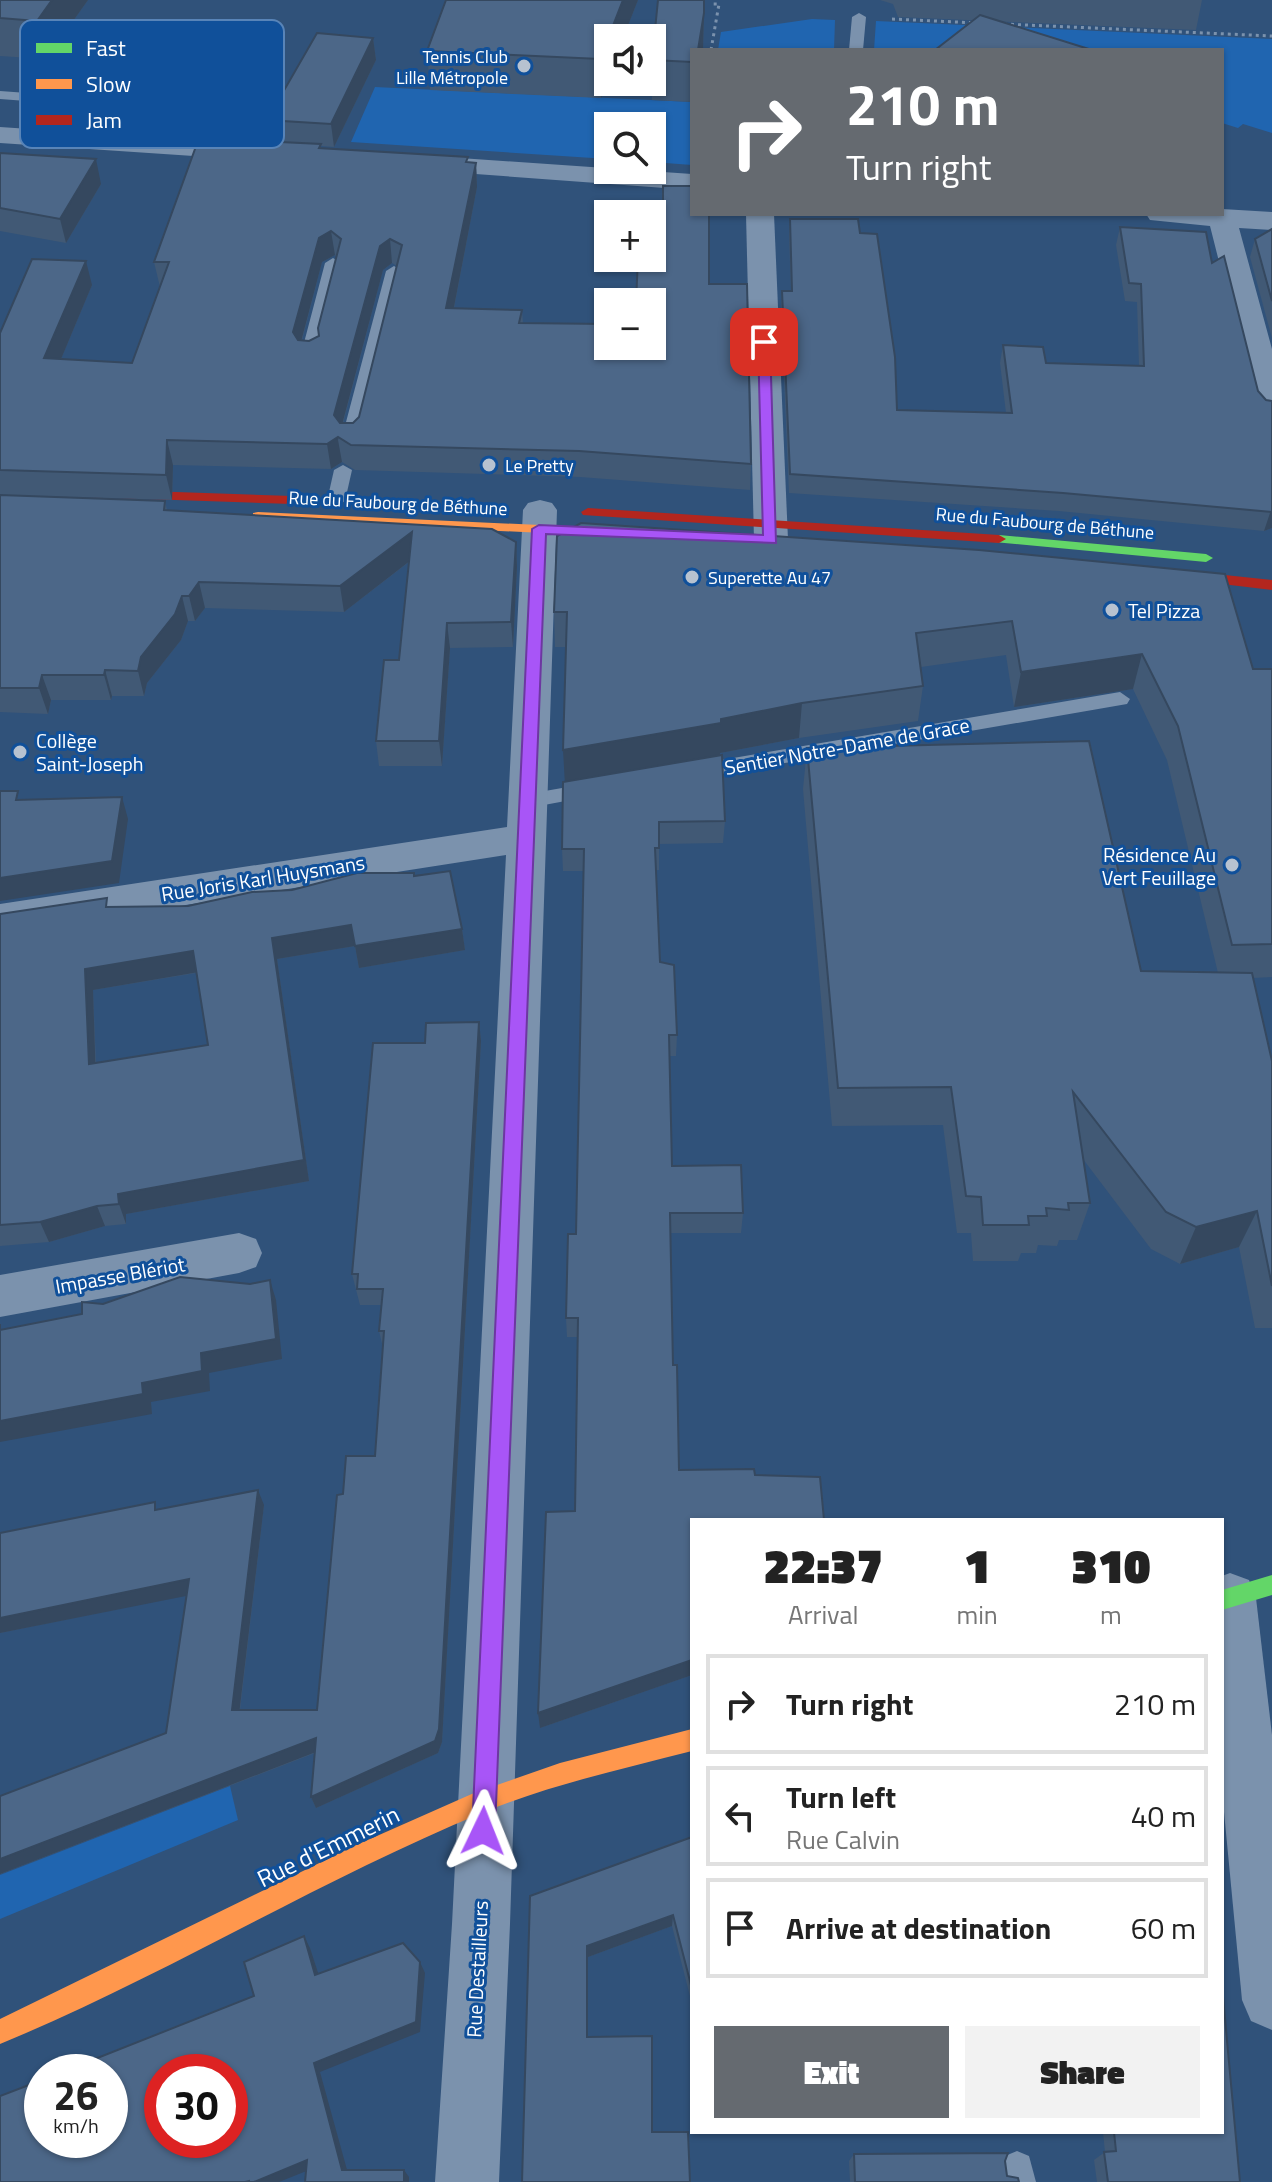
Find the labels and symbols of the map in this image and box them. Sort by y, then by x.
legend [20,20,284,148]
text: Fast [86,31,126,65]
place label: Tennis Club Lille Métropole [396,43,508,91]
marker: Tennis Club Lille Métropole [515,57,533,75]
text: Slow [86,67,132,101]
text: Jam [86,103,122,137]
pin [730,308,798,376]
place label: Le Pretty [505,452,574,479]
marker: Le Pretty [480,456,498,474]
street label: Rue du Faubourg de Béthune [288,484,508,522]
street label: Rue du Faubourg de Béthune [935,500,1155,546]
place label: Superette Au 47 [708,564,831,591]
marker: Superette Au 47 [683,568,701,586]
place label: Tel Pizza [1128,595,1200,626]
marker: Tel Pizza [1103,601,1121,619]
street label: Sentier Notre-Dame de Grace [722,709,972,783]
place label: Collège Saint-Joseph [36,725,144,779]
marker: Collège Saint-Joseph [11,743,29,761]
place label: Résidence Au Vert Feuillage [1102,839,1216,893]
street label: Rue Joris Karl Huysmans [159,847,367,909]
marker: Résidence Au Vert Feuillage [1223,856,1241,874]
street label: Impasse Blériot [53,1248,187,1302]
position arrow [441,1789,525,1873]
street label: Rue d'Emmerin [251,1796,405,1896]
street label: Rue Destailleurs [458,1900,496,2038]
speed limit sign: 30 [144,2054,248,2158]

